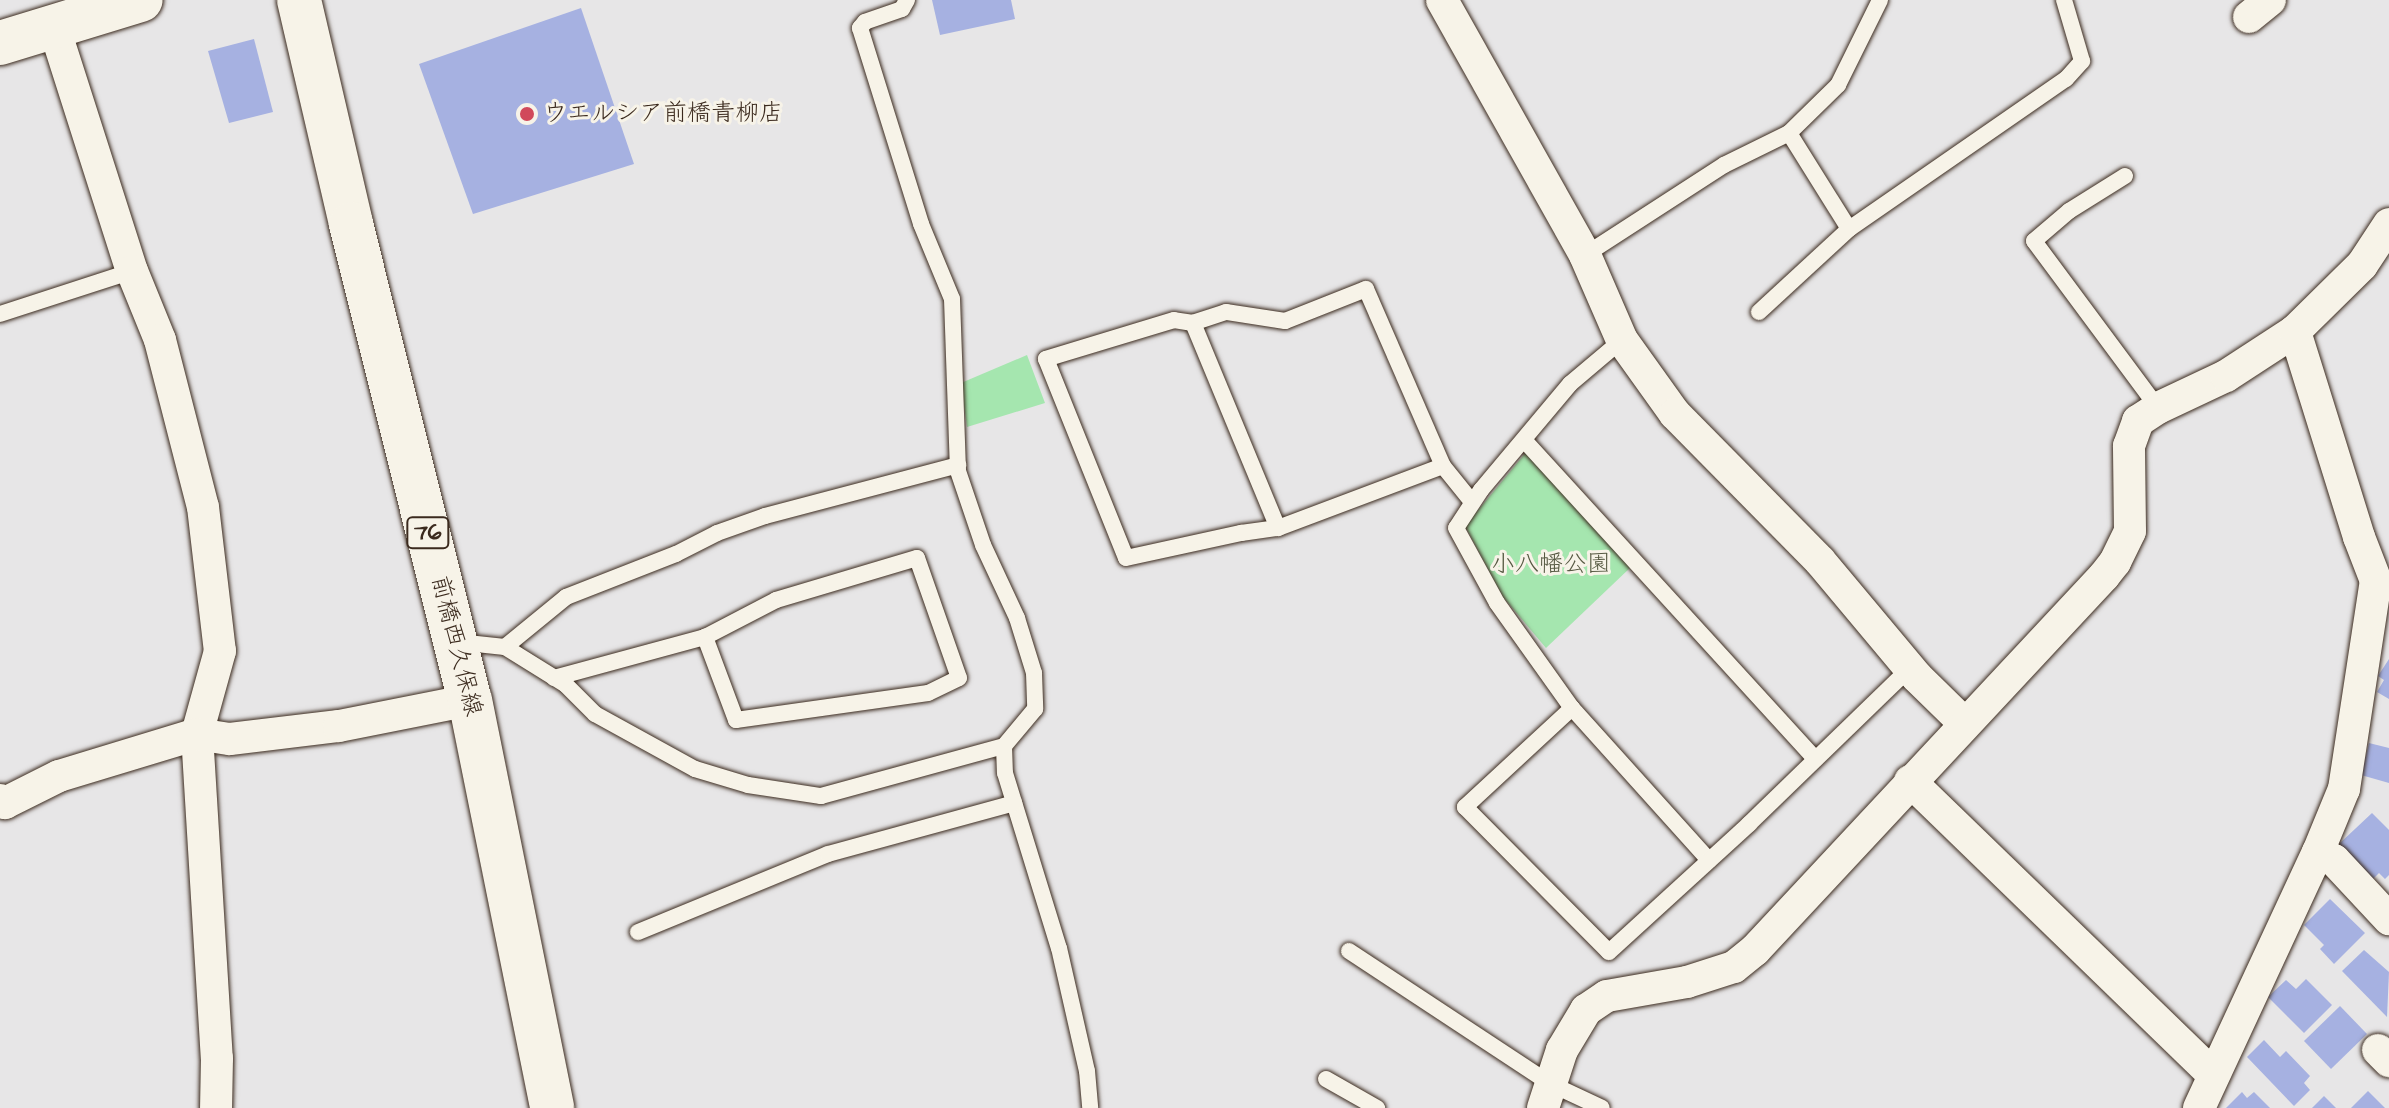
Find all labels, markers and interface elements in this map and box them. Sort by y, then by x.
place label: ウエルシア前橋青柳店 [543,100,783,128]
marker: ウエルシア前橋青柳店 [518,105,536,123]
road number: 76 [406,515,450,551]
park label: 小八幡公園 [1491,551,1611,579]
street label: 前橋西久保線 [425,573,487,719]

